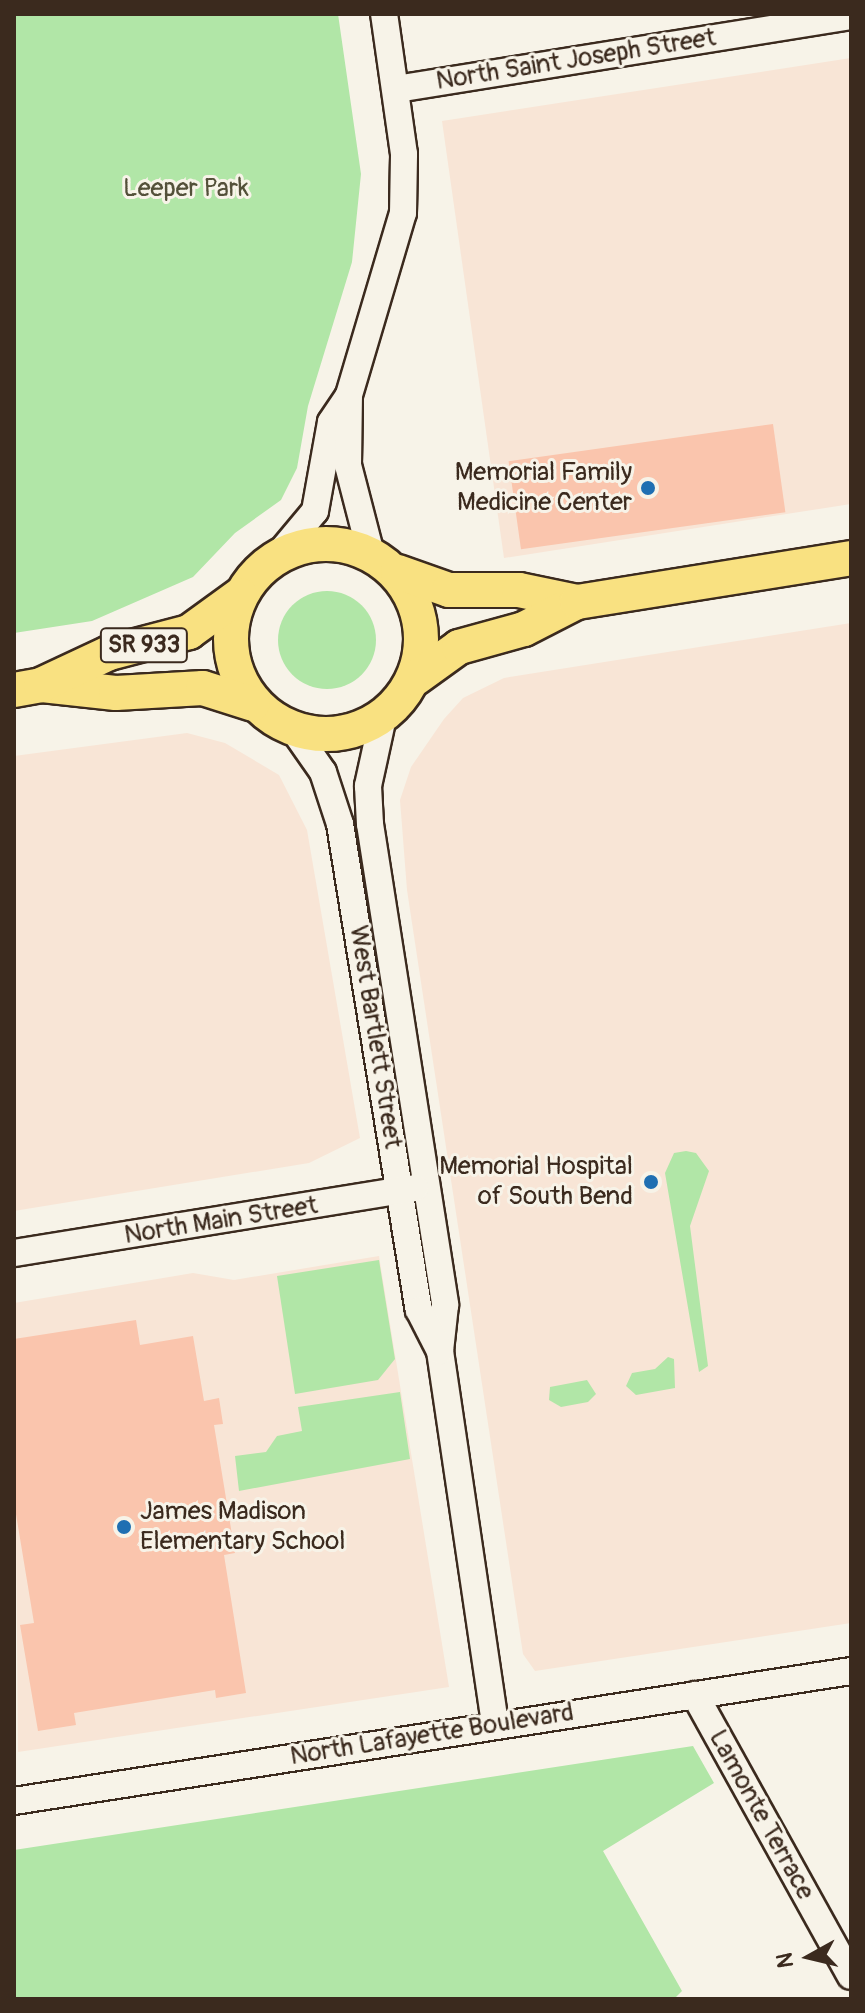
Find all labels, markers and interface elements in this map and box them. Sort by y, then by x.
street label: North Saint Joseph Street [434,22,718,98]
park label: Leeper Park [123,173,249,205]
place label: Memorial Family Medicine Center [455,457,632,518]
marker: Memorial Family Medicine Center [639,479,657,497]
road number: SR 933 [98,625,190,665]
street label: West Bartlett Street [342,923,408,1151]
place label: Memorial Hospital of South Bend [439,1151,633,1212]
marker: Memorial Hospital of South Bend [640,1171,662,1193]
street label: North Main Street [122,1190,320,1252]
place label: James Madison Elementary School [140,1496,345,1558]
marker: James Madison Elementary School [115,1518,133,1536]
street label: North Lafayette Boulevard [288,1697,576,1773]
street label: Lamonte Terrace [701,1725,821,1905]
north arrow [769,1917,849,1997]
text: N [770,1951,800,1970]

